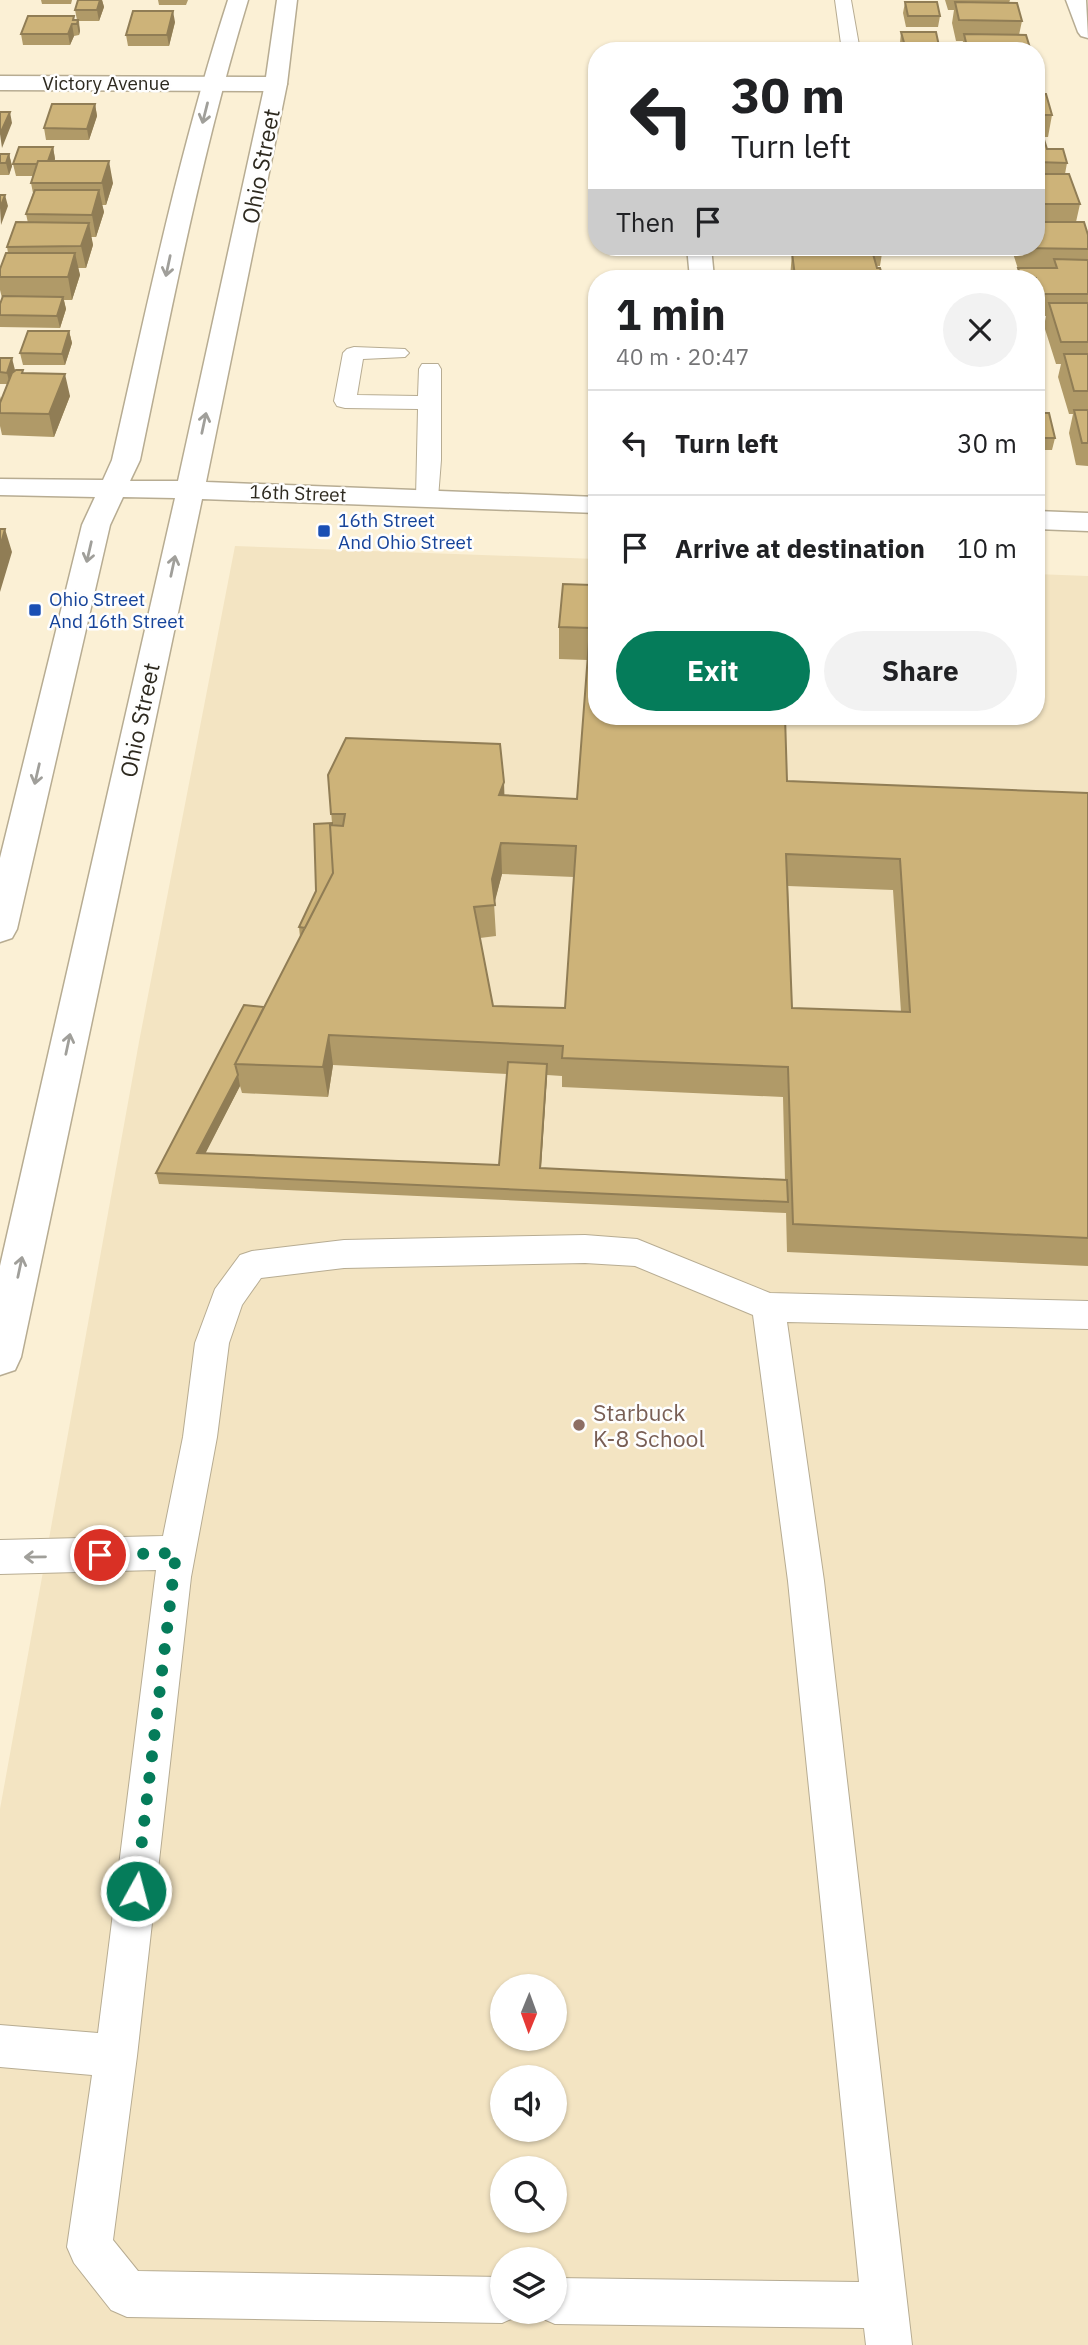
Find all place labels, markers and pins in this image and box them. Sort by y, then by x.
place label: 16th Street And Ohio Street [338,508,473,554]
marker: 16th Street And Ohio Street [316,523,332,539]
place label: Ohio Street And 16th Street [49,587,184,633]
marker: Ohio Street And 16th Street [27,602,43,618]
place label: Starbuck K-8 School [593,1397,705,1453]
marker: Starbuck K-8 School [571,1417,587,1433]
pin [70,1525,130,1585]

